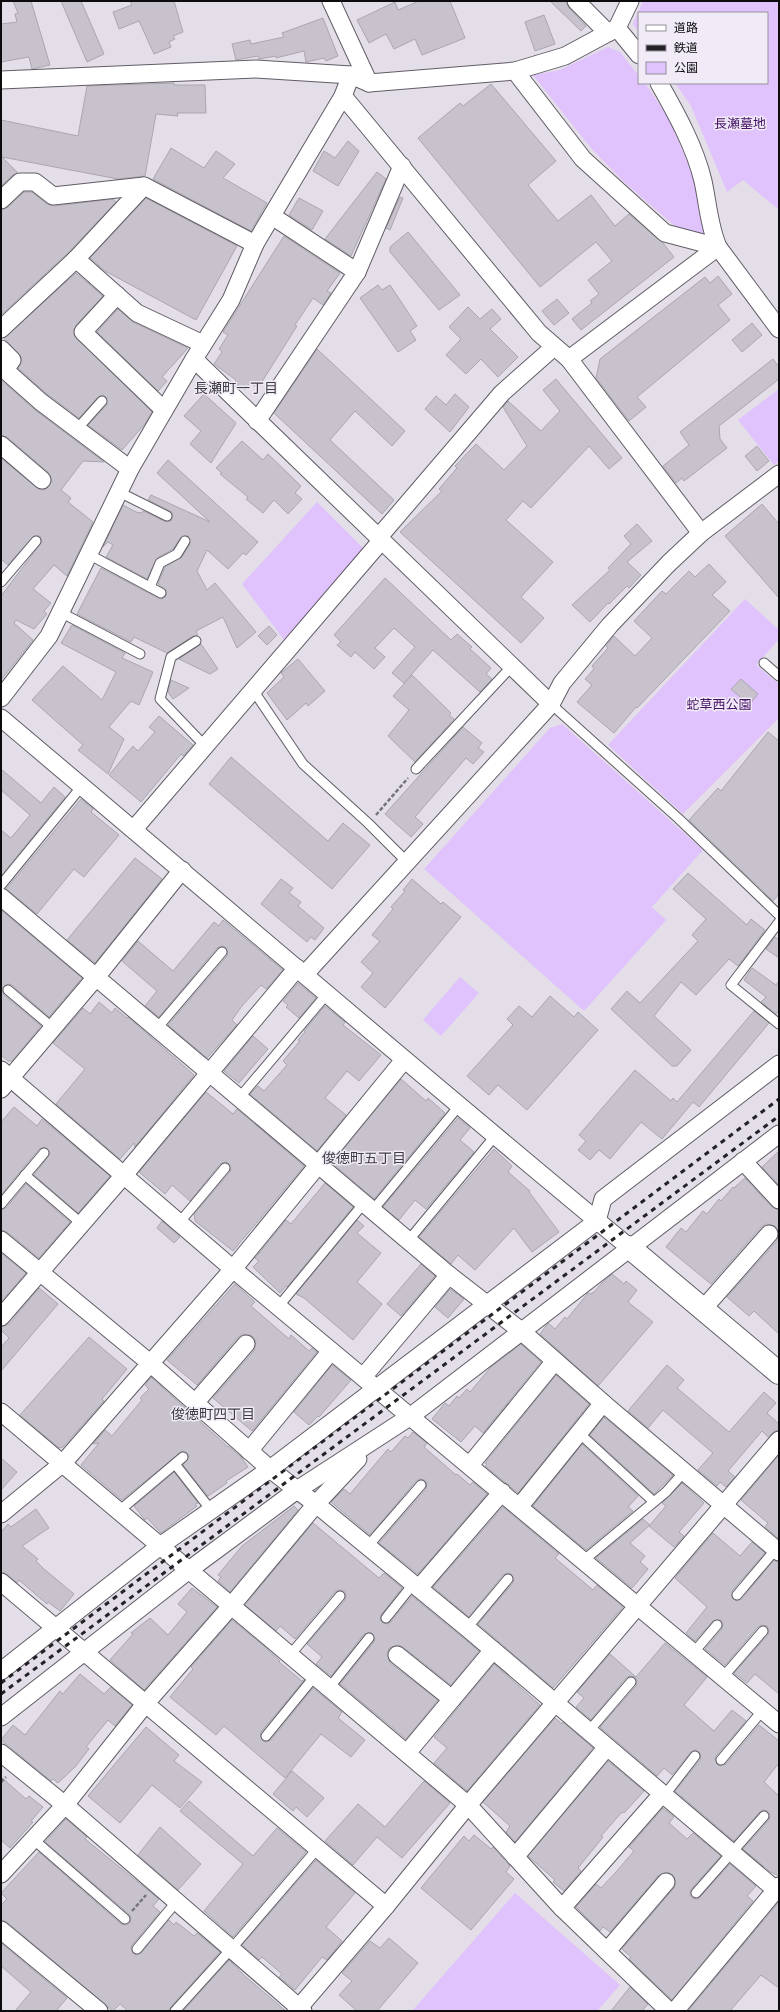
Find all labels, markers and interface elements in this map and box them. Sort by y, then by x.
legend [638,12,768,84]
text: 道路 [674,19,698,36]
text: 鉄道 [674,39,698,56]
text: 公園 [674,59,698,76]
park label: 長瀬墓地 [714,114,766,133]
district label: 長瀬町一丁目 [194,378,278,398]
park label: 蛇草西公園 [686,695,752,714]
district label: 俊徳町五丁目 [322,1148,406,1168]
district label: 俊徳町四丁目 [171,1404,255,1424]

